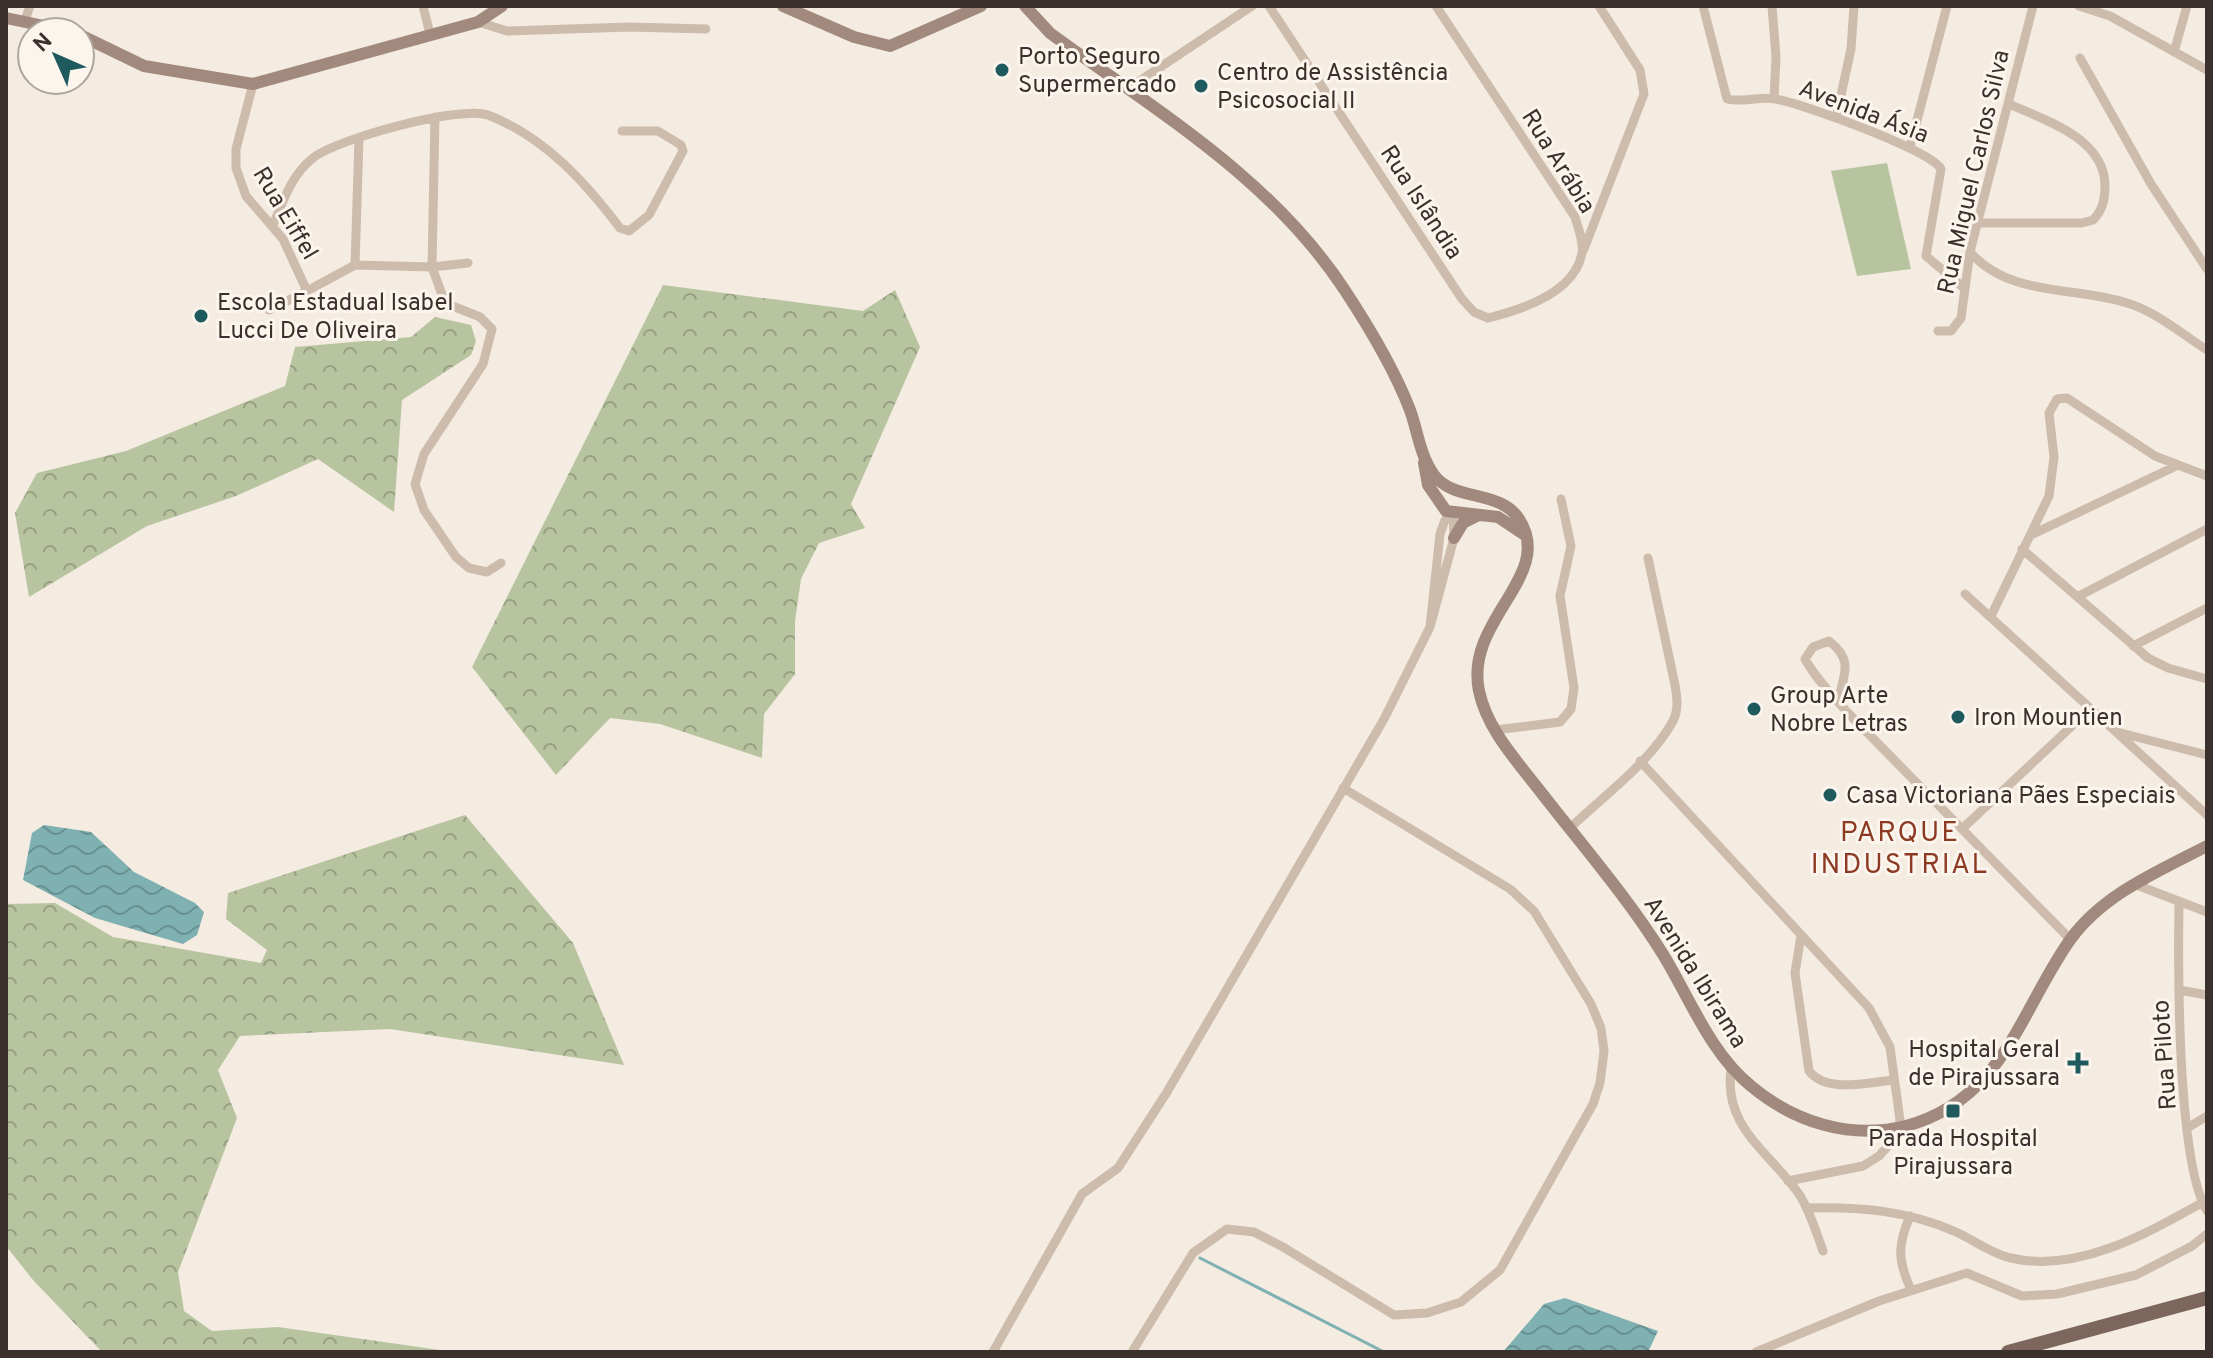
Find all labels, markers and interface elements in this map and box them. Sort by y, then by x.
north arrow [16,16,96,96]
text: N [28,28,59,59]
place label: Porto Seguro Supermercado [1018,43,1177,101]
street label: Rua Miguel Carlos Silva [1932,47,2018,298]
place label: Centro de Assistência Psicosocial II [1217,59,1448,117]
marker: Porto Seguro Supermercado [993,61,1011,79]
street label: Avenida Ásia [1794,72,1933,151]
marker: Centro de Assistência Psicosocial II [1192,77,1210,95]
street label: Rua Arábia [1514,104,1601,220]
street label: Rua Islândia [1372,140,1468,266]
street label: Rua Eiffel [245,162,324,266]
place label: Escola Estadual Isabel Lucci De Oliveira [217,289,454,347]
marker: Escola Estadual Isabel Lucci De Oliveira [192,307,210,325]
place label: Group Arte Nobre Letras [1770,682,1908,740]
marker: Group Arte Nobre Letras [1745,700,1763,718]
place label: Iron Mountien [1974,704,2123,734]
marker: Iron Mountien [1949,708,1967,726]
place label: Casa Victoriana Pães Especiais [1846,782,2176,812]
marker: Casa Victoriana Pães Especiais [1821,786,1839,804]
district label: PARQUE INDUSTRIAL [1811,816,1989,884]
street label: Avenida Ibirama [1636,892,1753,1054]
street label: Rua Piloto [2147,999,2185,1111]
place label: Hospital Geral de Pirajussara [1908,1036,2060,1094]
marker: Hospital Geral de Pirajussara [2067,1052,2089,1074]
marker: Parada Hospital Pirajussara [1944,1102,1962,1120]
place label: Parada Hospital Pirajussara [1868,1125,2038,1183]

